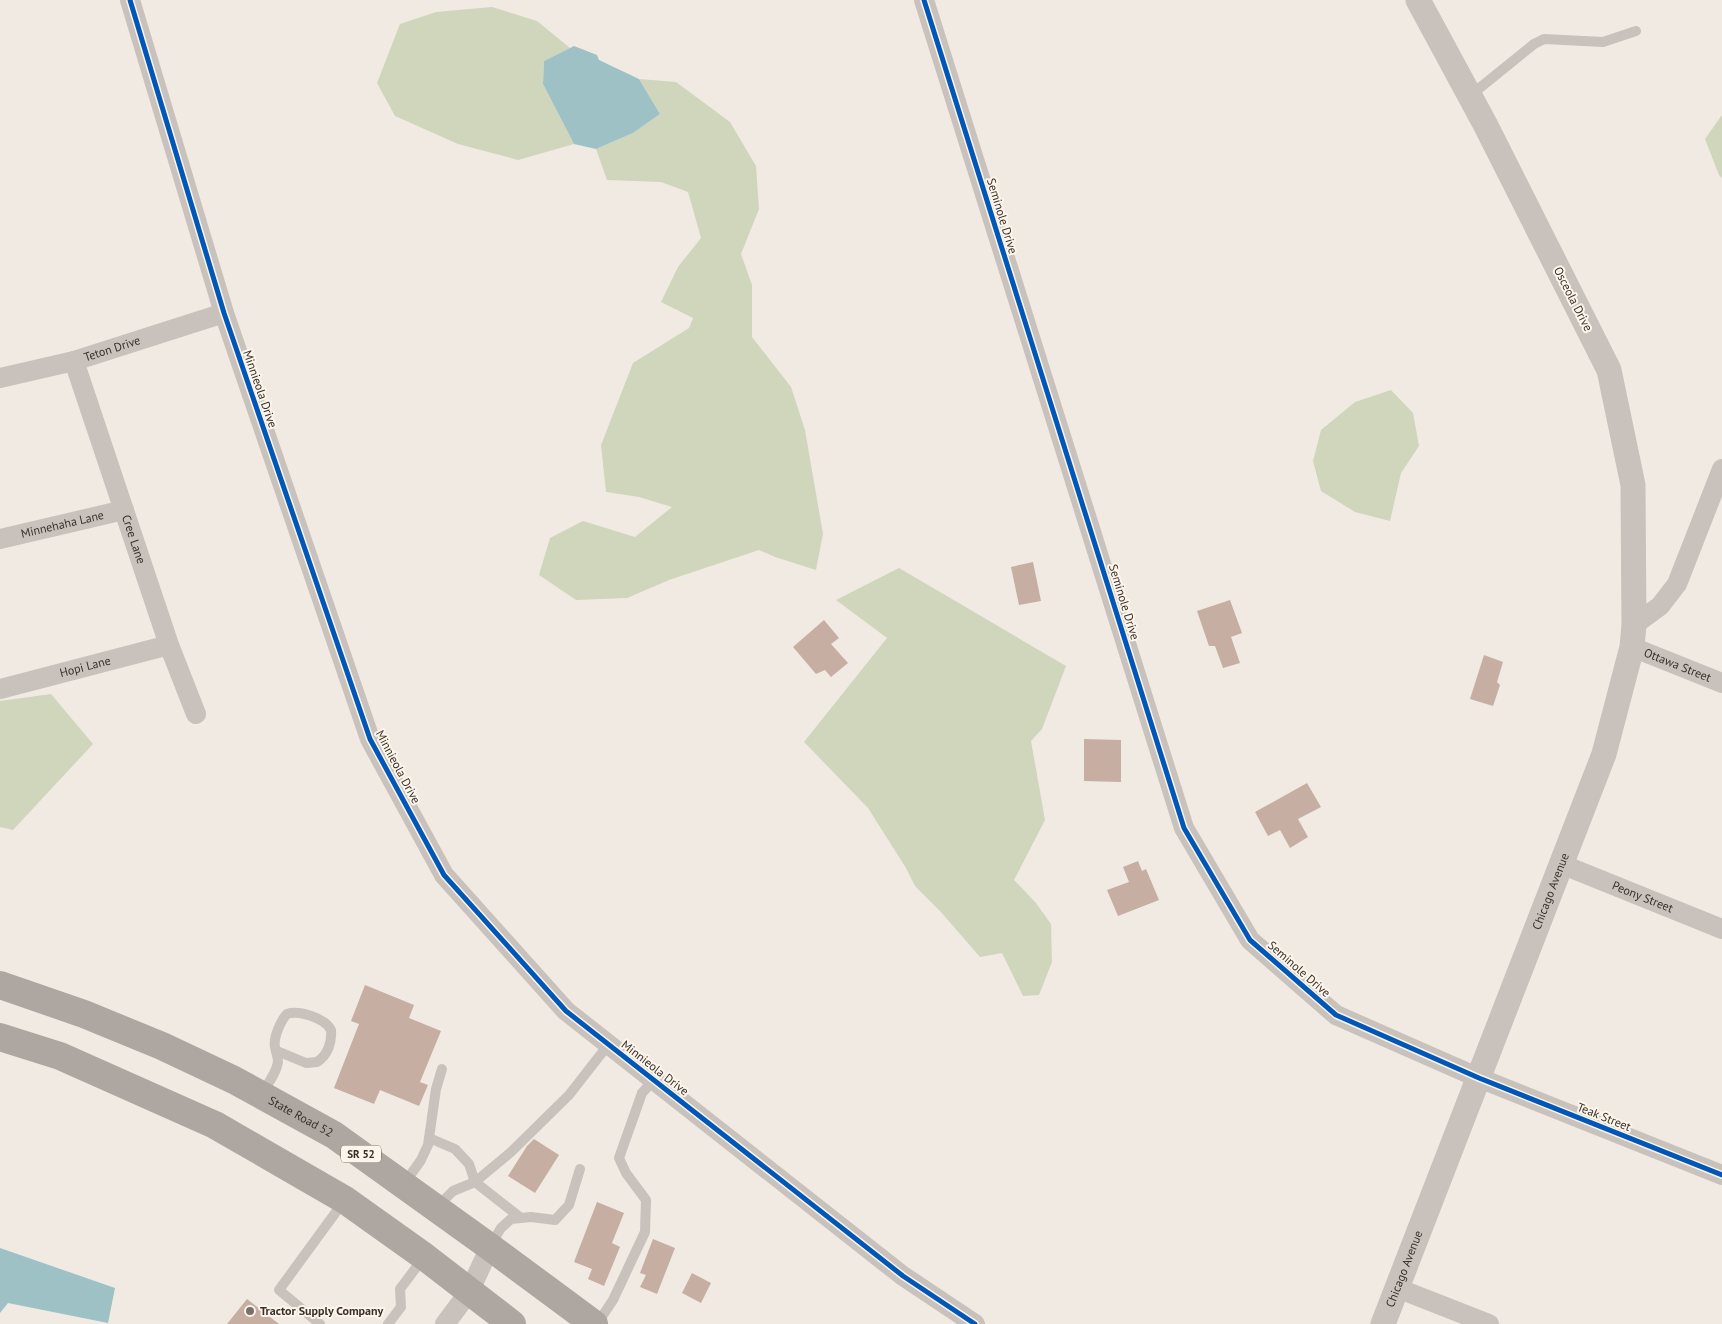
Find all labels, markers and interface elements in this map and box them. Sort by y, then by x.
street label: Seminole Drive [984,176,1021,255]
street label: Osceola Drive [1551,264,1596,334]
street label: Teton Drive [82,332,142,364]
street label: Minnieola Drive [240,348,281,430]
street label: Minnehaha Lane [19,507,105,541]
street label: Cree Lane [119,513,149,566]
street label: Seminole Drive [1106,562,1143,641]
street label: Ottawa Street [1642,645,1713,685]
street label: Hopi Lane [58,653,112,680]
street label: Minnieola Drive [373,727,424,806]
street label: Chicago Avenue [1529,851,1572,932]
street label: Peony Street [1610,877,1675,915]
street label: Seminole Drive [1265,937,1334,1000]
street label: Minnieola Drive [619,1037,692,1098]
street label: State Road 52 [266,1093,336,1140]
street label: Teak Street [1575,1099,1633,1134]
road number: SR 52 [341,1146,381,1162]
street label: Chicago Avenue [1382,1228,1426,1309]
place label: Tractor Supply Company [260,1303,384,1318]
marker: Tractor Supply Company [244,1305,256,1317]

